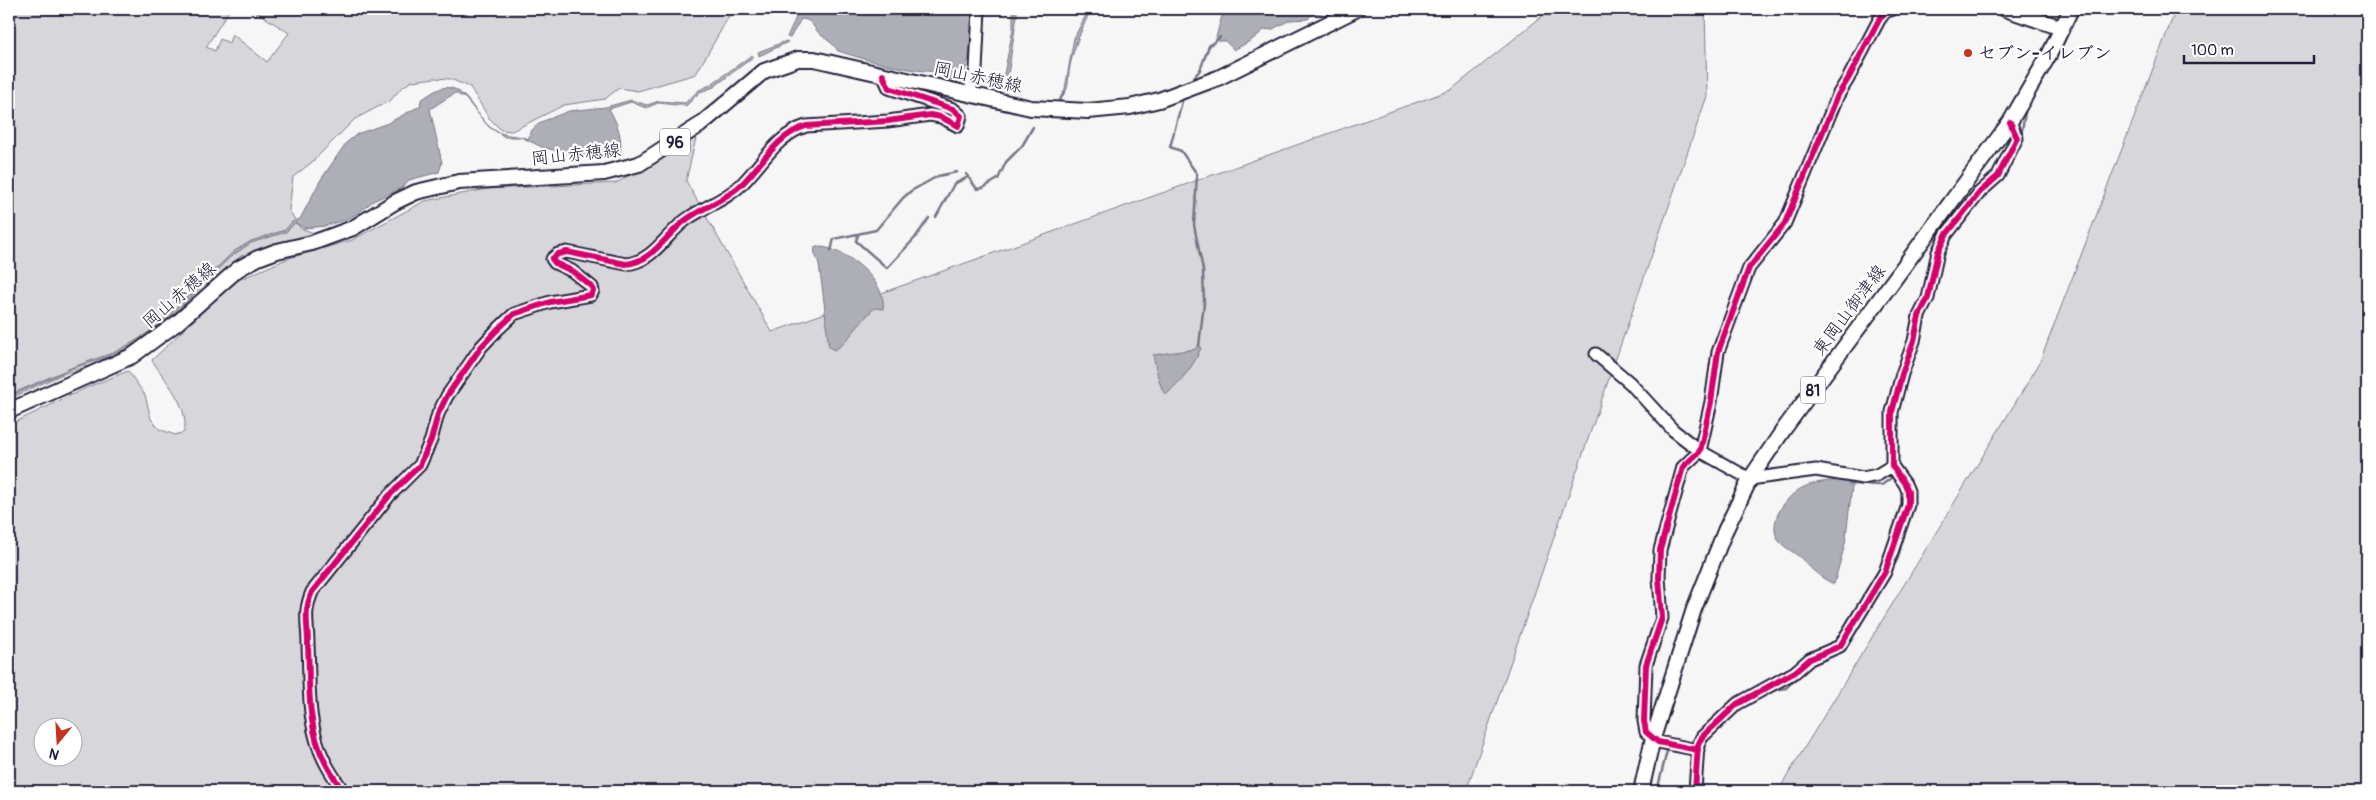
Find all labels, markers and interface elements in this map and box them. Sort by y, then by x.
scale bar [2184,32,2314,64]
text: 100 m [2191,41,2234,60]
place label: セブン-イレブン [1978,42,2112,65]
marker: セブン-イレブン [1962,47,1974,59]
street label: 岡山赤穂線 [931,57,1024,98]
road number: 96 [660,128,690,156]
street label: 岡山赤穂線 [530,138,622,171]
street label: 岡山赤穂線 [138,257,221,334]
street label: 東岡山御津線 [1808,260,1891,360]
road number: 81 [1800,376,1826,404]
north arrow [32,718,82,768]
text: N [47,744,61,763]

